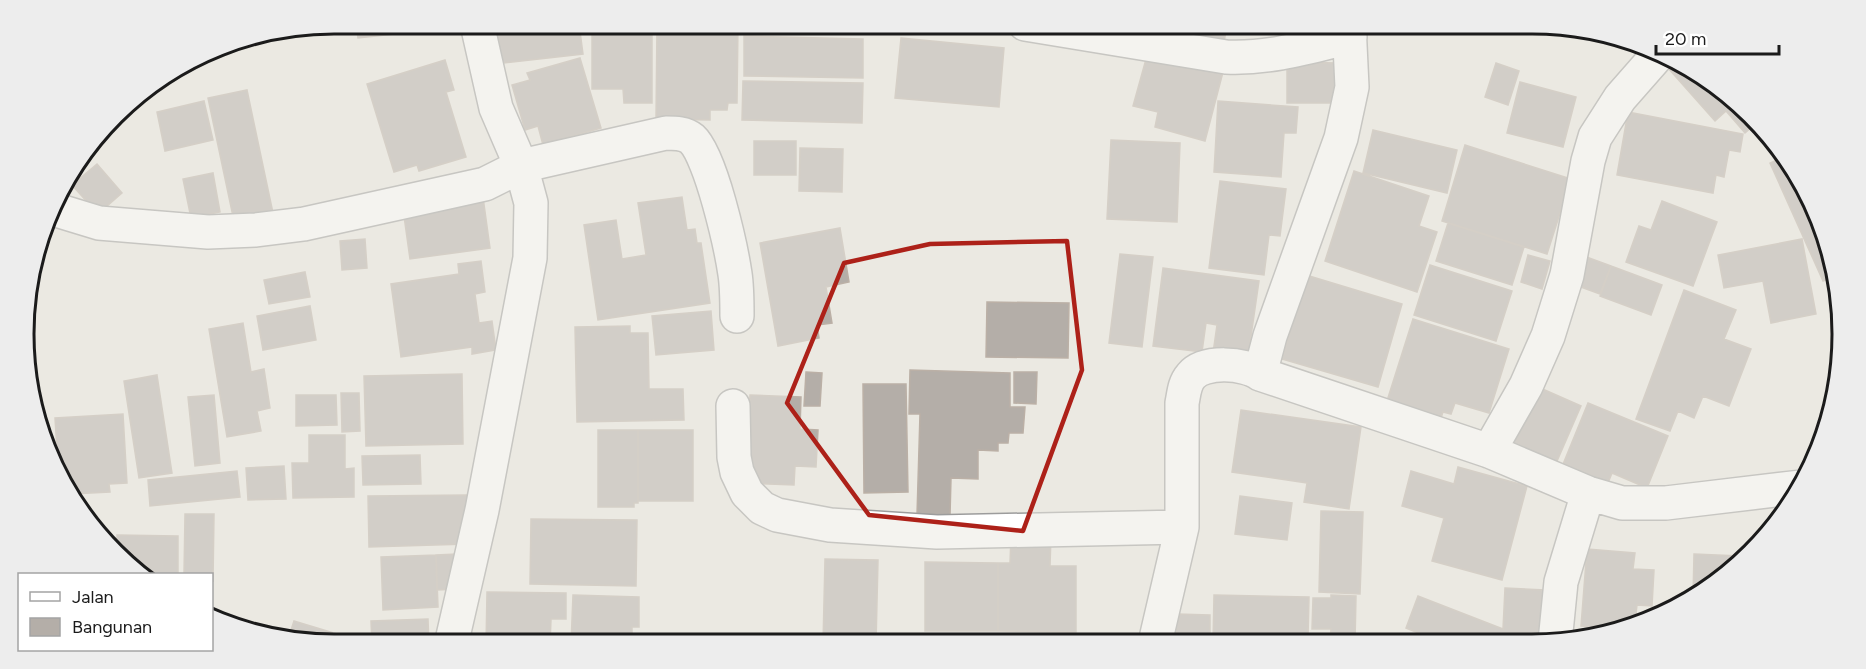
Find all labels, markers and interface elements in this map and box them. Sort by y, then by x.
scale bar [1656,18,1779,56]
text: 20 m [1665,28,1706,50]
legend [18,573,213,651]
text: Jalan [72,586,114,608]
text: Bangunan [72,616,152,638]

